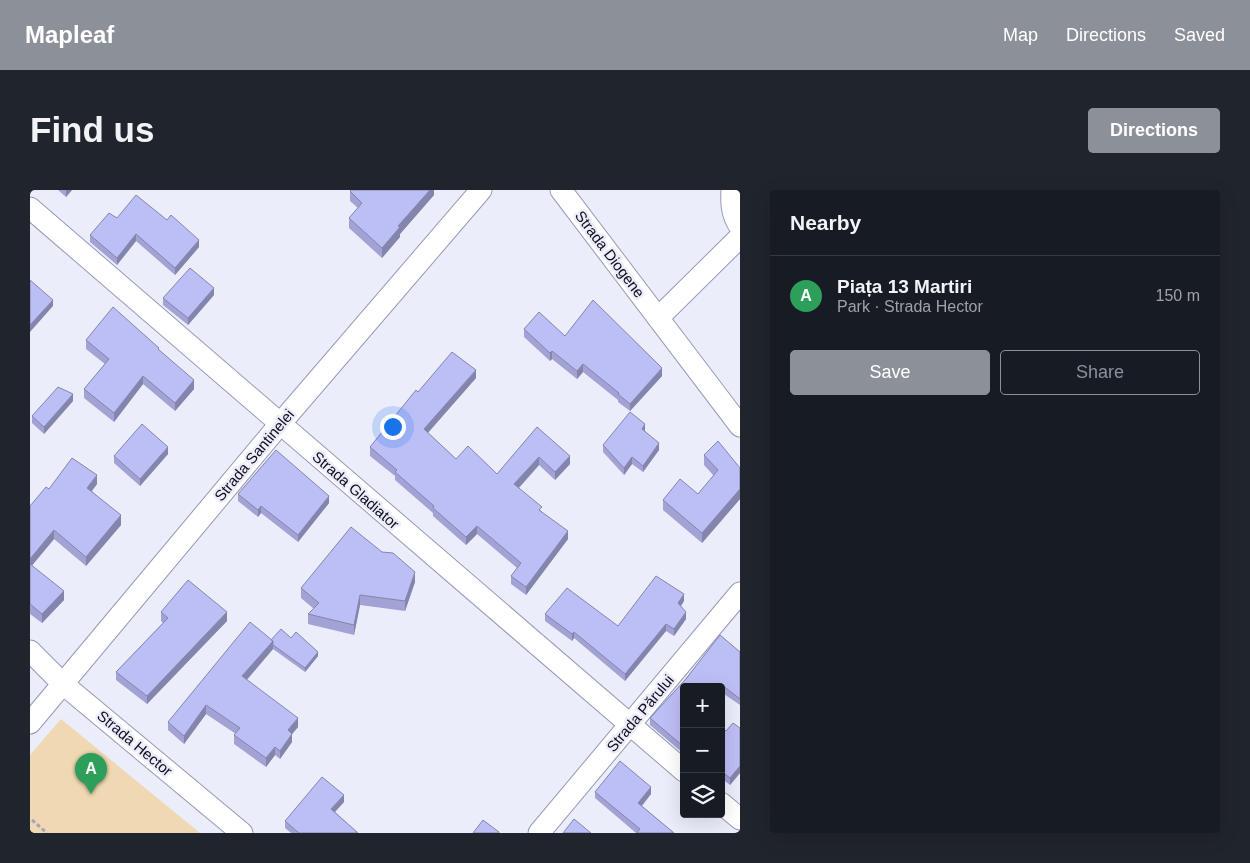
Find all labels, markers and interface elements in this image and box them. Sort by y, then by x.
text: Mapleaf [25,21,114,48]
text: Map [1003,25,1038,45]
text: Directions [1066,25,1146,45]
text: Saved [1174,25,1225,45]
button: Directions [1088,108,1220,153]
text: Find us [30,110,154,149]
street label: Strada Diogene [572,207,648,301]
text: Nearby [790,211,861,234]
text: Piața 13 Martiri [837,276,972,297]
text: A [800,287,812,304]
text: 150 m [1156,287,1200,304]
text: Park · Strada Hector [837,298,983,315]
button: Save [790,350,990,395]
button: Share [1000,350,1200,395]
street label: Strada Santinelei [211,406,297,504]
your location [380,414,406,440]
street label: Strada Gladiator [309,448,403,532]
street label: Strada Părului [603,671,677,755]
map controls [680,683,725,818]
button: + [680,683,725,728]
street label: Strada Hector [94,707,176,779]
button: − [680,728,725,773]
pin: A [75,753,107,794]
button: layers [680,773,725,818]

